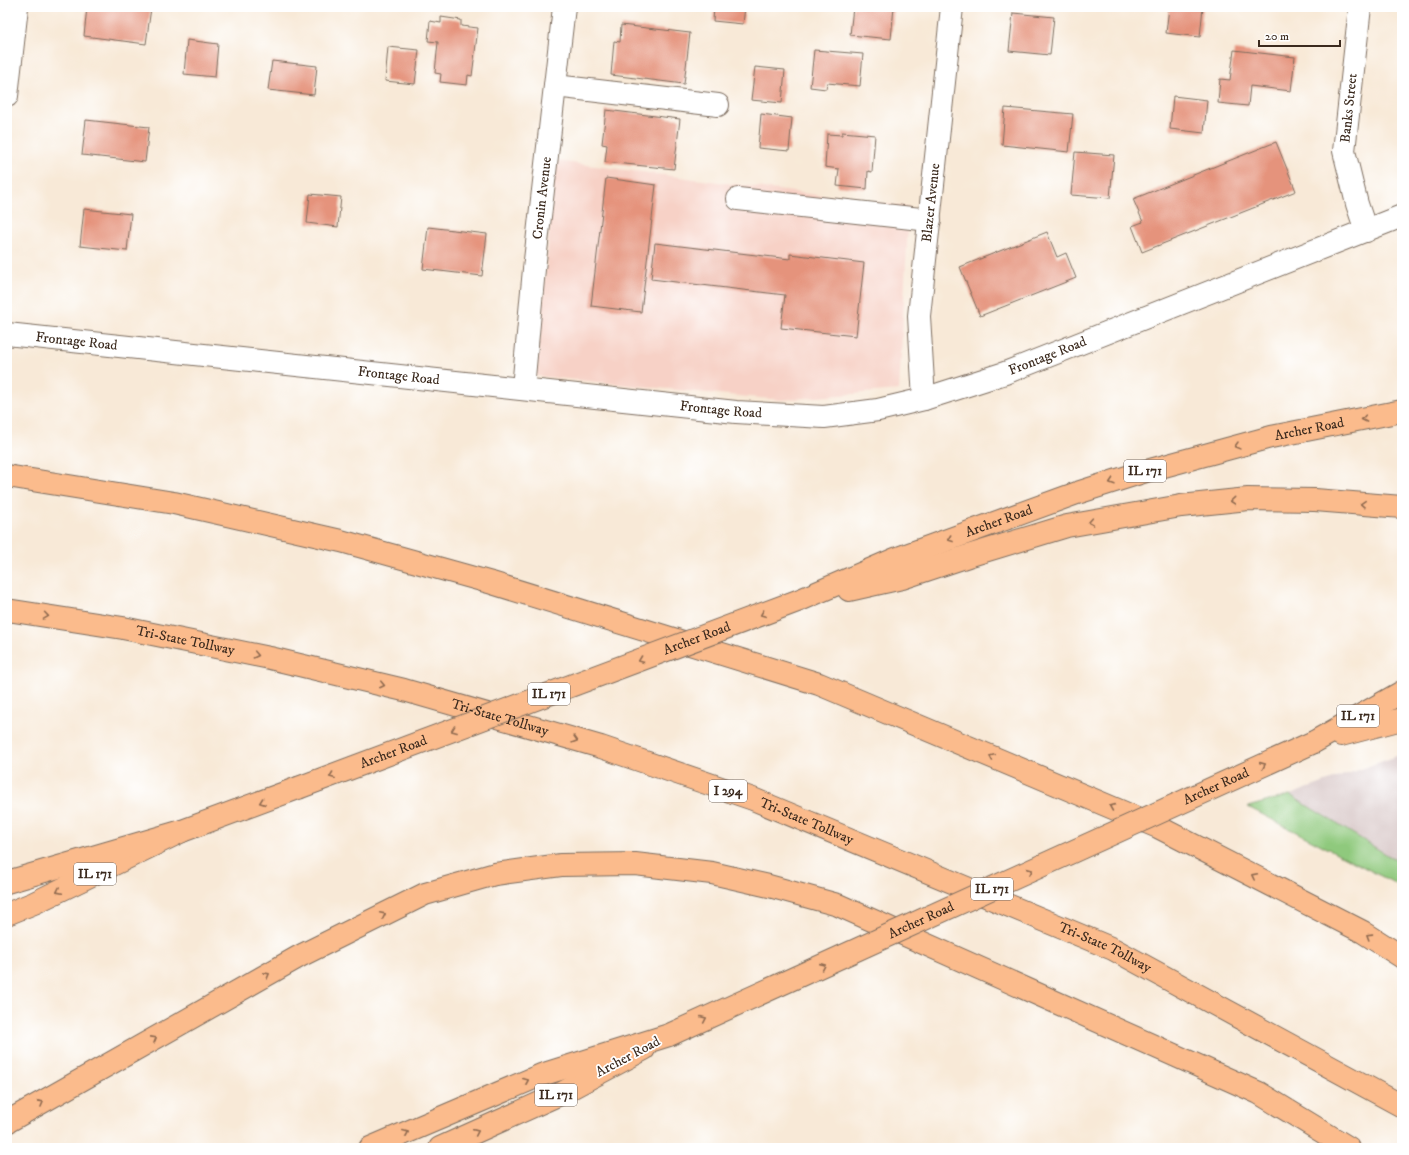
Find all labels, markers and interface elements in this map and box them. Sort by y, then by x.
scale bar [1259,22,1340,48]
text: 20 m [1265,29,1289,44]
street label: Banks Street [1336,72,1362,144]
street label: Cronin Avenue [528,156,556,240]
street label: Blazer Avenue [918,162,944,243]
street label: Frontage Road [35,328,118,355]
street label: Frontage Road [1006,333,1089,380]
street label: Frontage Road [357,363,441,389]
street label: Frontage Road [679,397,762,422]
street label: Archer Road [1273,414,1346,445]
one-way arrow [1361,414,1367,423]
one-way arrow [1234,441,1241,450]
road number: IL 171 [1124,460,1166,482]
one-way arrow [1109,477,1116,486]
one-way arrow [1230,496,1236,505]
one-way arrow [1360,499,1366,508]
street label: Archer Road [963,501,1035,542]
one-way arrow [1088,517,1094,526]
one-way arrow [946,535,953,543]
one-way arrow [760,610,767,618]
one-way arrow [42,611,49,620]
street label: Archer Road [661,618,733,659]
street label: Tri-State Tollway [134,622,237,660]
one-way arrow [253,650,259,659]
one-way arrow [638,655,645,663]
one-way arrow [379,680,386,689]
road number: IL 171 [528,683,570,705]
street label: Tri-State Tollway [449,695,551,740]
road number: IL 171 [1337,705,1379,727]
one-way arrow [451,725,458,734]
street label: Archer Road [357,731,430,773]
one-way arrow [571,735,578,744]
one-way arrow [988,754,996,762]
one-way arrow [1259,762,1267,770]
street label: Archer Road [1180,764,1252,809]
one-way arrow [329,771,336,779]
road number: I 294 [709,780,747,802]
street label: Tri-State Tollway [757,794,857,849]
one-way arrow [258,797,265,806]
one-way arrow [1108,804,1115,812]
road number: IL 171 [74,863,116,885]
one-way arrow [1026,868,1034,876]
one-way arrow [1250,873,1258,881]
road number: IL 171 [971,878,1013,900]
one-way arrow [55,886,63,894]
street label: Archer Road [885,898,957,943]
one-way arrow [379,912,386,920]
street label: Tri-State Tollway [1056,918,1155,977]
one-way arrow [1366,933,1373,941]
one-way arrow [819,962,826,970]
one-way arrow [263,972,270,979]
one-way arrow [700,1016,708,1024]
street label: Archer Road [593,1033,663,1081]
one-way arrow [150,1036,157,1043]
one-way arrow [522,1078,529,1086]
road number: IL 171 [535,1084,577,1106]
one-way arrow [37,1100,44,1107]
one-way arrow [403,1129,410,1137]
one-way arrow [471,1129,479,1137]

